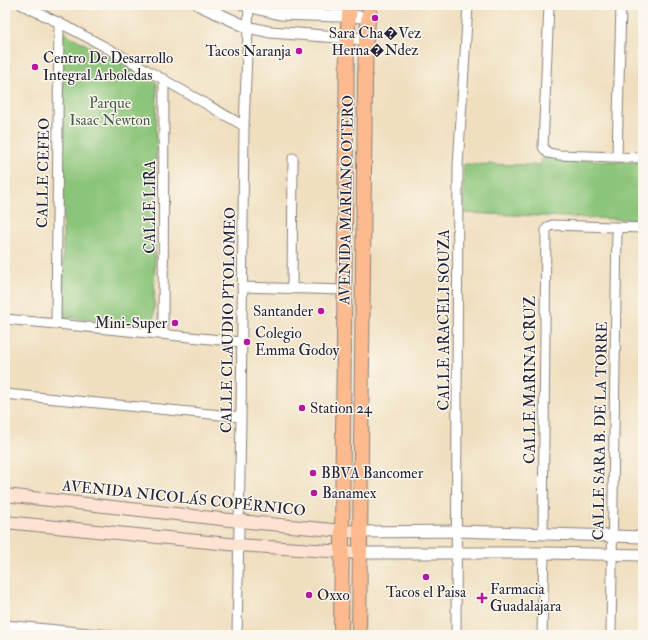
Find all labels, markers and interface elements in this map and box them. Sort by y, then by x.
marker: Sara Cha�Vez Herna�Ndez [370,13,380,23]
place label: Sara Cha�Vez Herna�Ndez [329,24,421,60]
place label: Tacos Naranja [206,42,292,61]
marker: Tacos Naranja [294,46,304,56]
place label: Centro De Desarrollo Integral Arboledas [43,49,173,85]
marker: Centro De Desarrollo Integral Arboledas [30,62,40,72]
park label: Parque Isaac Newton [69,94,151,130]
street label: AVENIDA MARIANO OTERO [335,95,358,306]
street label: CALLE CEFEO [33,118,54,228]
street label: CALLE LIRA [141,160,160,254]
street label: CALLE CLAUDIO PTOLOMEO [217,207,240,433]
street label: CALLE ARACELI SOUZA [435,229,454,411]
street label: CALLE MARINA CRUZ [521,296,540,464]
place label: Santander [253,302,313,321]
marker: Santander [316,306,326,316]
place label: Mini-Super [95,314,167,334]
marker: Mini-Super [170,318,180,328]
street label: CALLE SARA B. DE LA TORRE [589,321,612,540]
place label: Colegio Emma Godoy [255,324,340,360]
marker: Colegio Emma Godoy [242,337,252,347]
place label: Station 24 [310,399,373,418]
marker: Station 24 [297,403,307,413]
place label: BBVA Bancomer [321,464,424,483]
marker: BBVA Bancomer [308,468,318,478]
street label: AVENIDA NICOLÁS COPÉRNICO [60,474,307,521]
place label: Banamex [322,484,377,503]
marker: Banamex [309,488,319,498]
marker: Tacos el Paisa [421,572,431,582]
place label: Farmacia Guadalajara [490,580,562,616]
place label: Tacos el Paisa [386,583,467,602]
place label: Oxxo [317,586,350,605]
marker: Oxxo [304,590,314,600]
marker: Farmacia Guadalajara [477,593,487,603]

